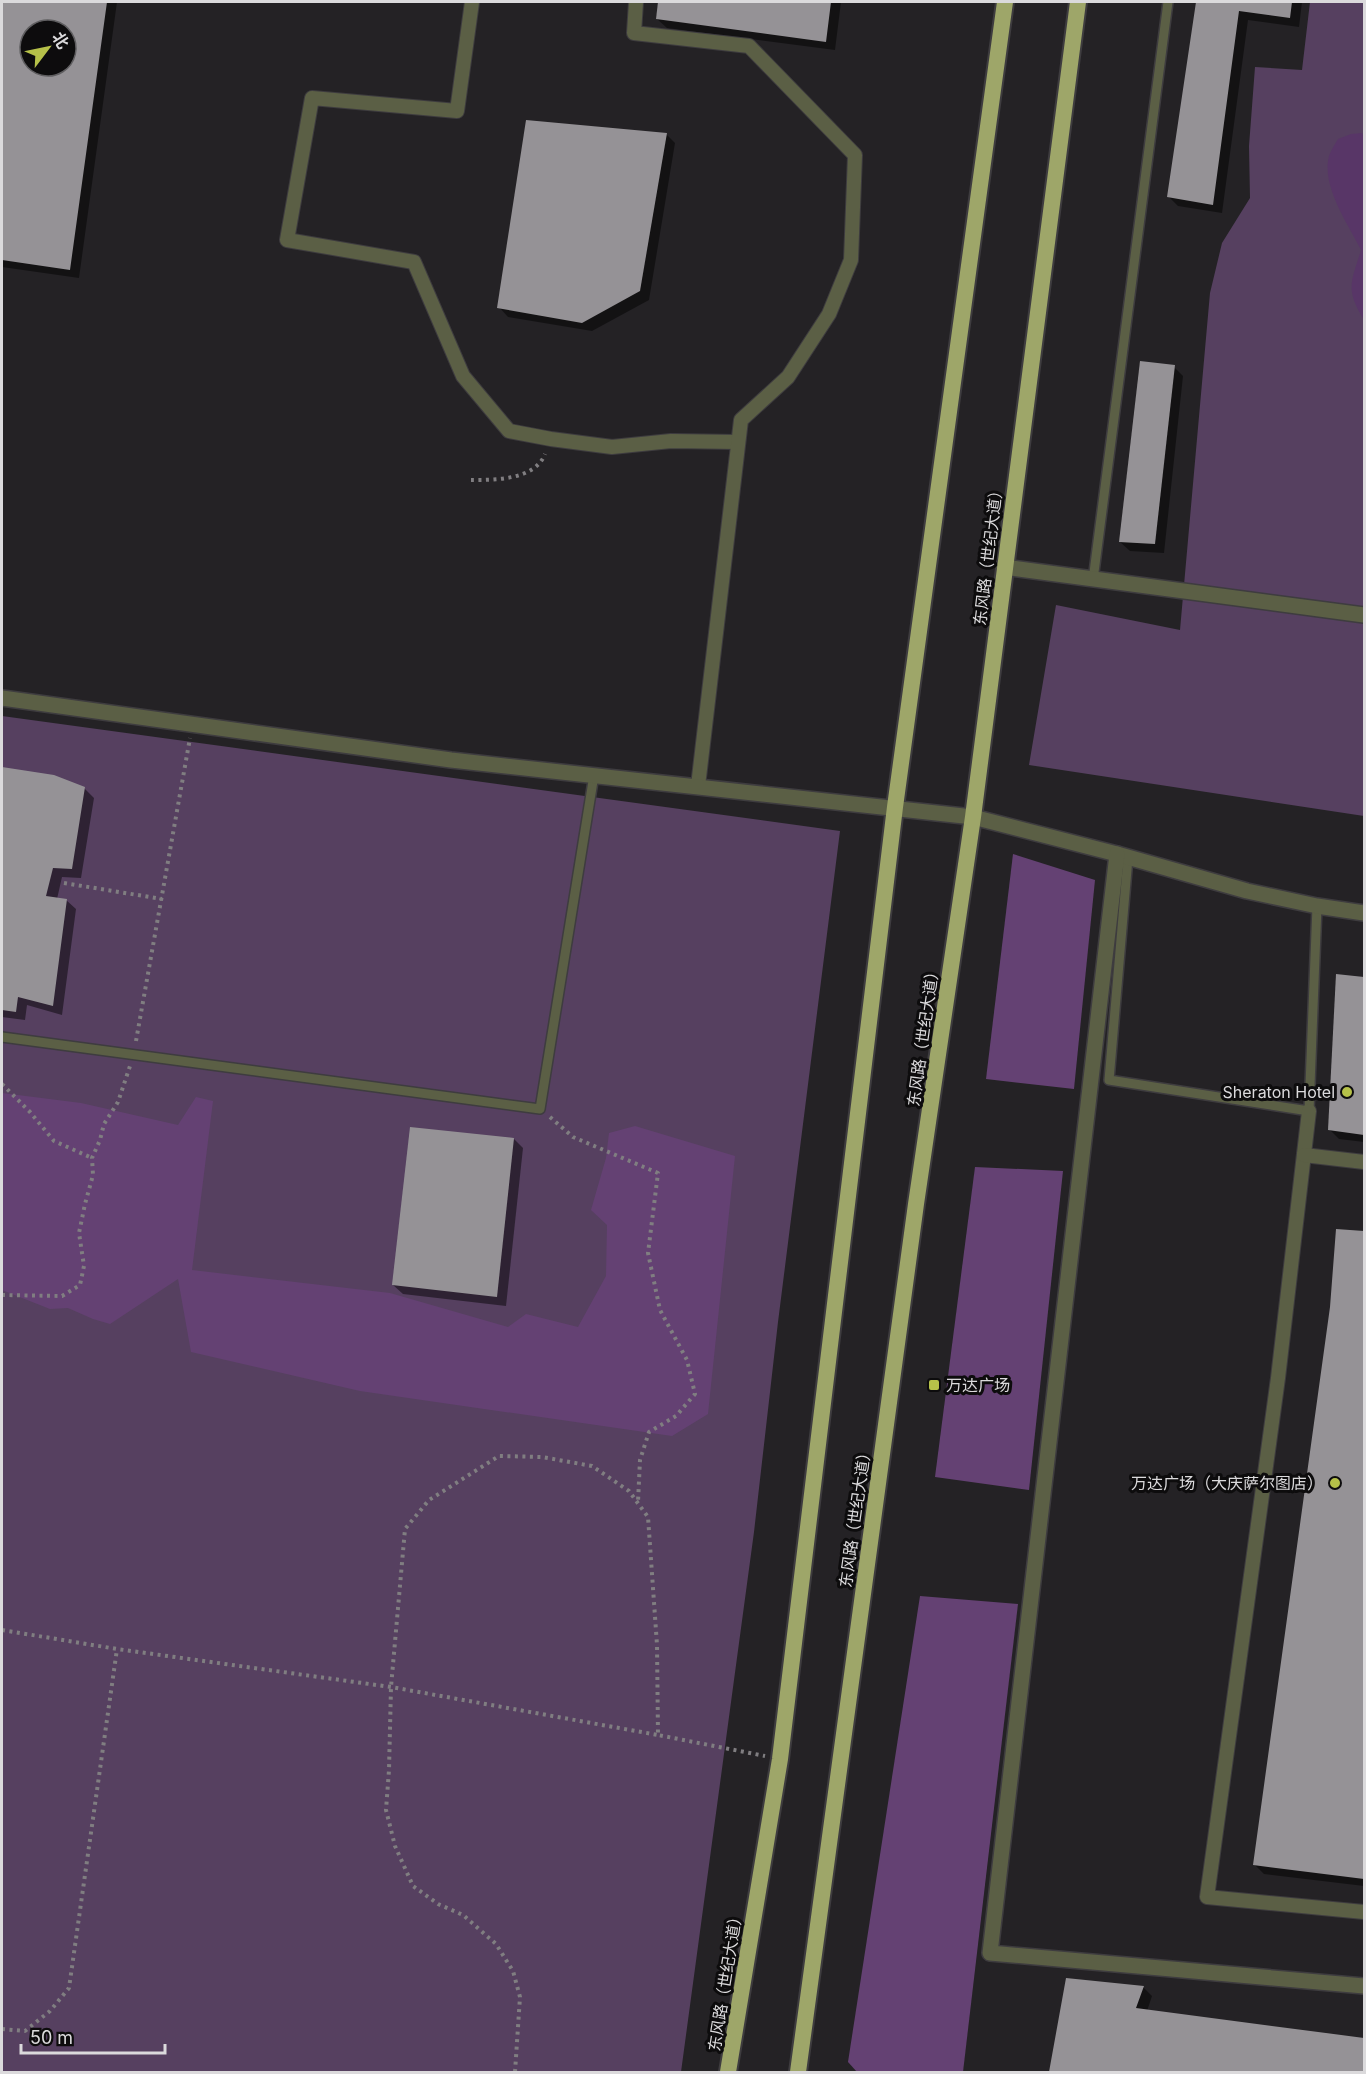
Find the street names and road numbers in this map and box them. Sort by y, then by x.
street label: 东风路（世纪大道） [969,481,1007,627]
street label: 东风路（世纪大道） [903,962,943,1108]
street label: 东风路（世纪大道） [835,1443,875,1589]
street label: 东风路（世纪大道） [704,1907,746,2053]

